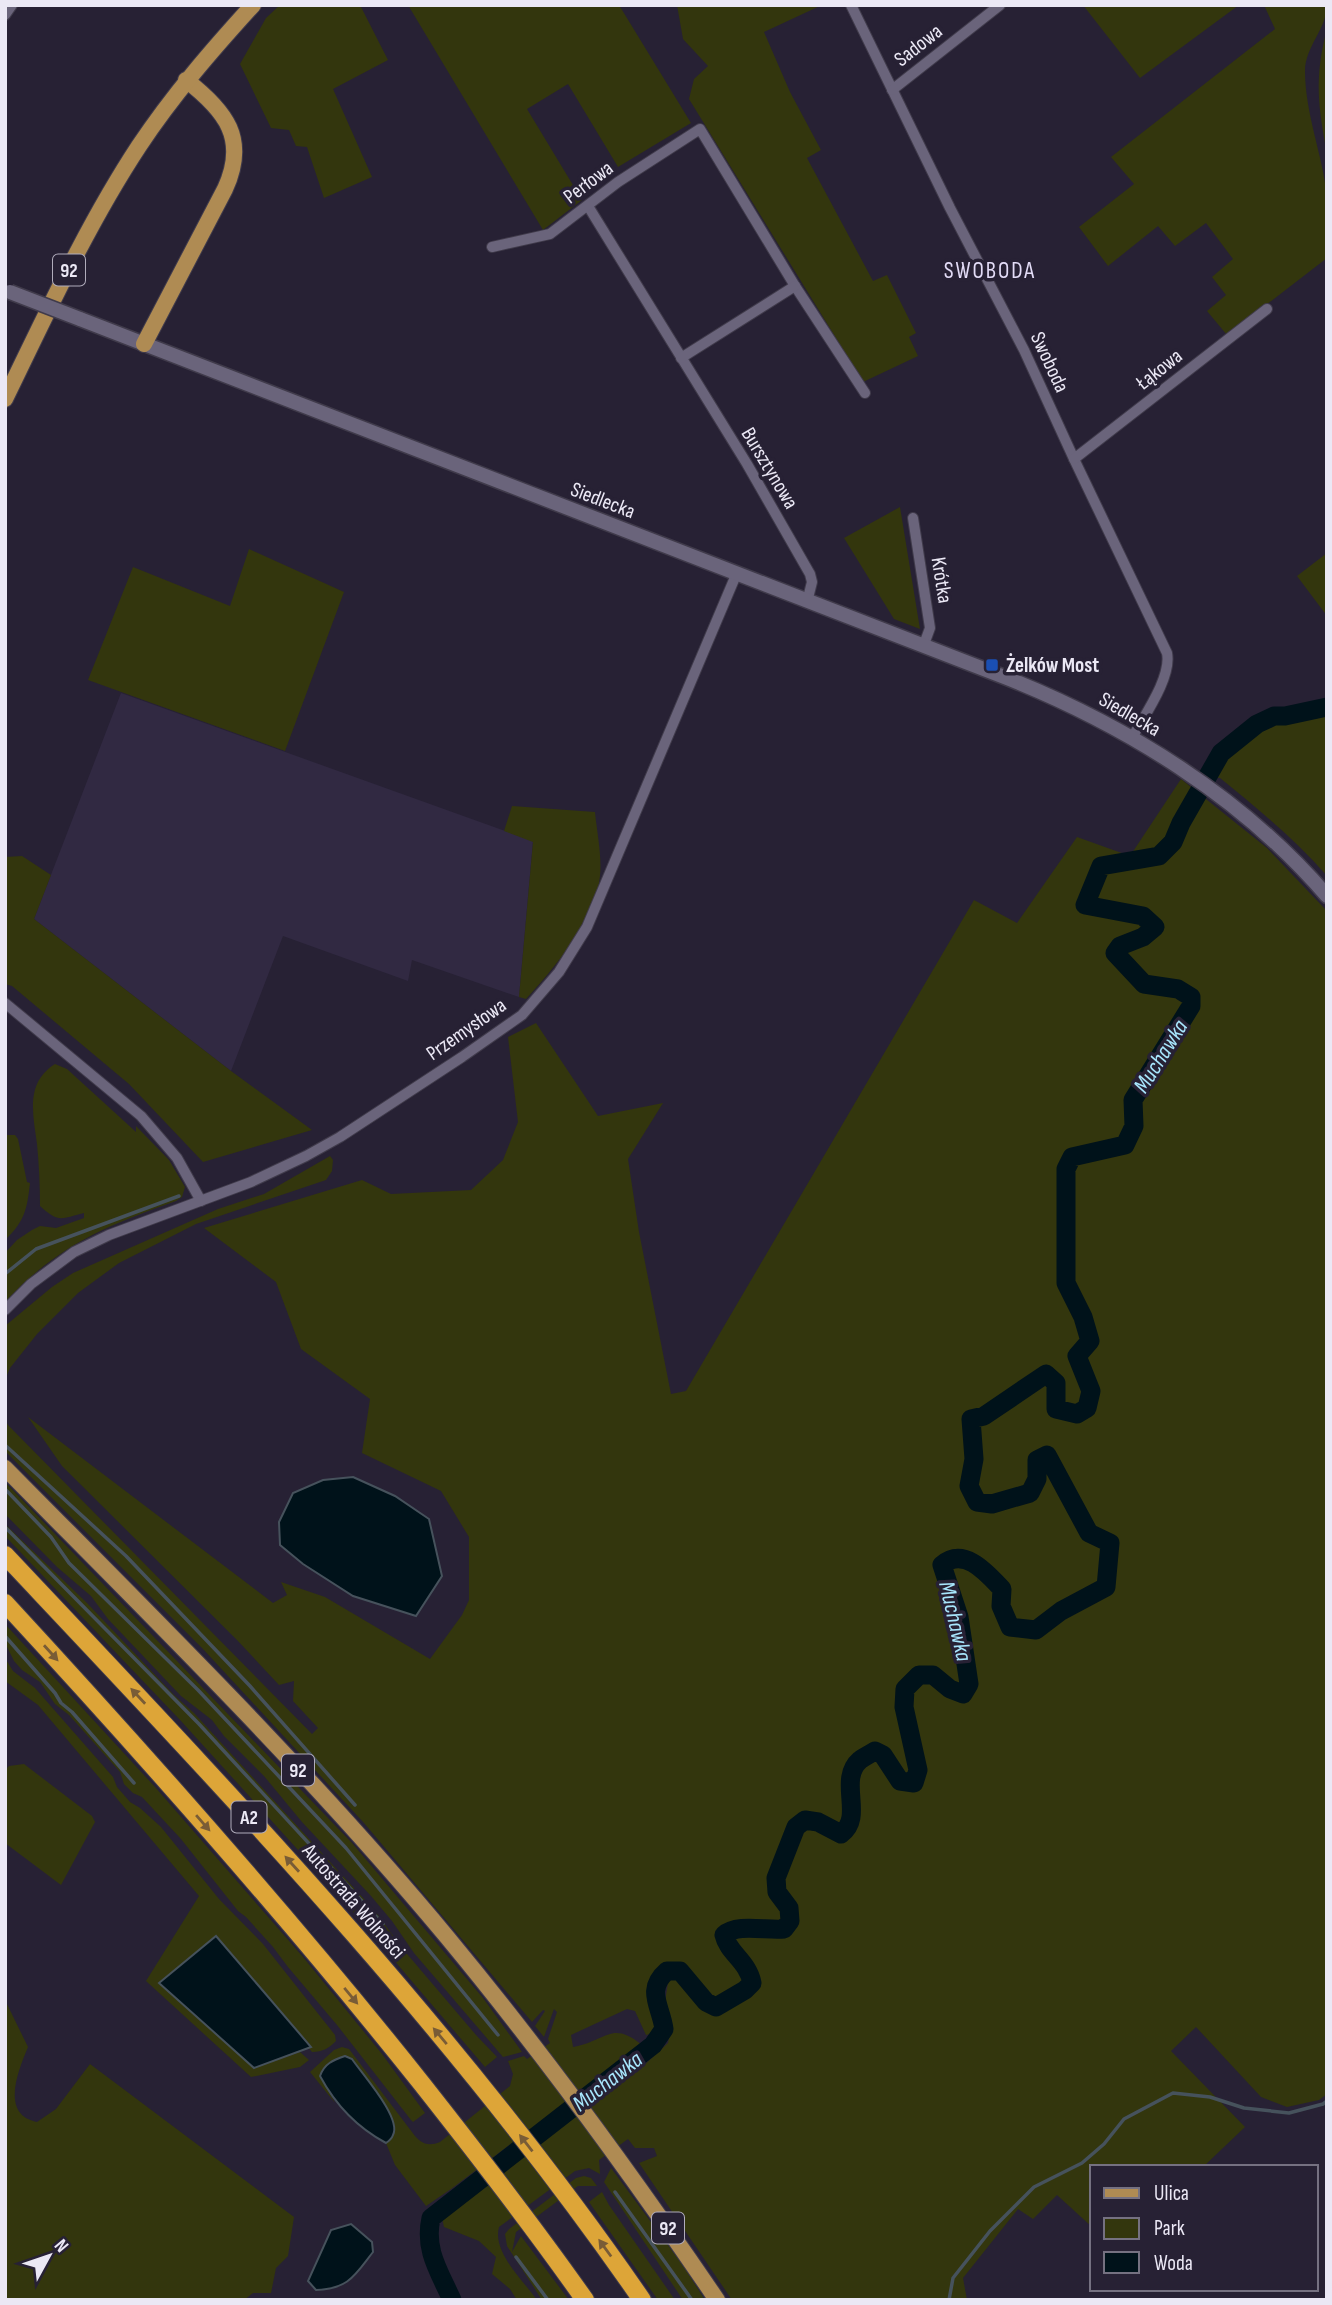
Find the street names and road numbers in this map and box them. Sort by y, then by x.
street label: Sadowa [889,19,947,72]
street label: Perłowa [558,156,618,209]
road number: 92 [53,254,85,286]
street label: Swoboda [1025,328,1074,396]
street label: Łąkowa [1130,344,1187,396]
street label: Bursztynowa [736,423,804,513]
street label: Siedlecka [567,477,639,524]
street label: Krótka [926,555,957,605]
street label: Siedlecka [1095,687,1165,742]
street label: Przemysłowa [422,993,511,1066]
road number: 92 [282,1754,314,1786]
road number: A2 [232,1801,266,1832]
street label: Autostrada Wolności [296,1838,410,1964]
road number: 92 [652,2212,684,2244]

